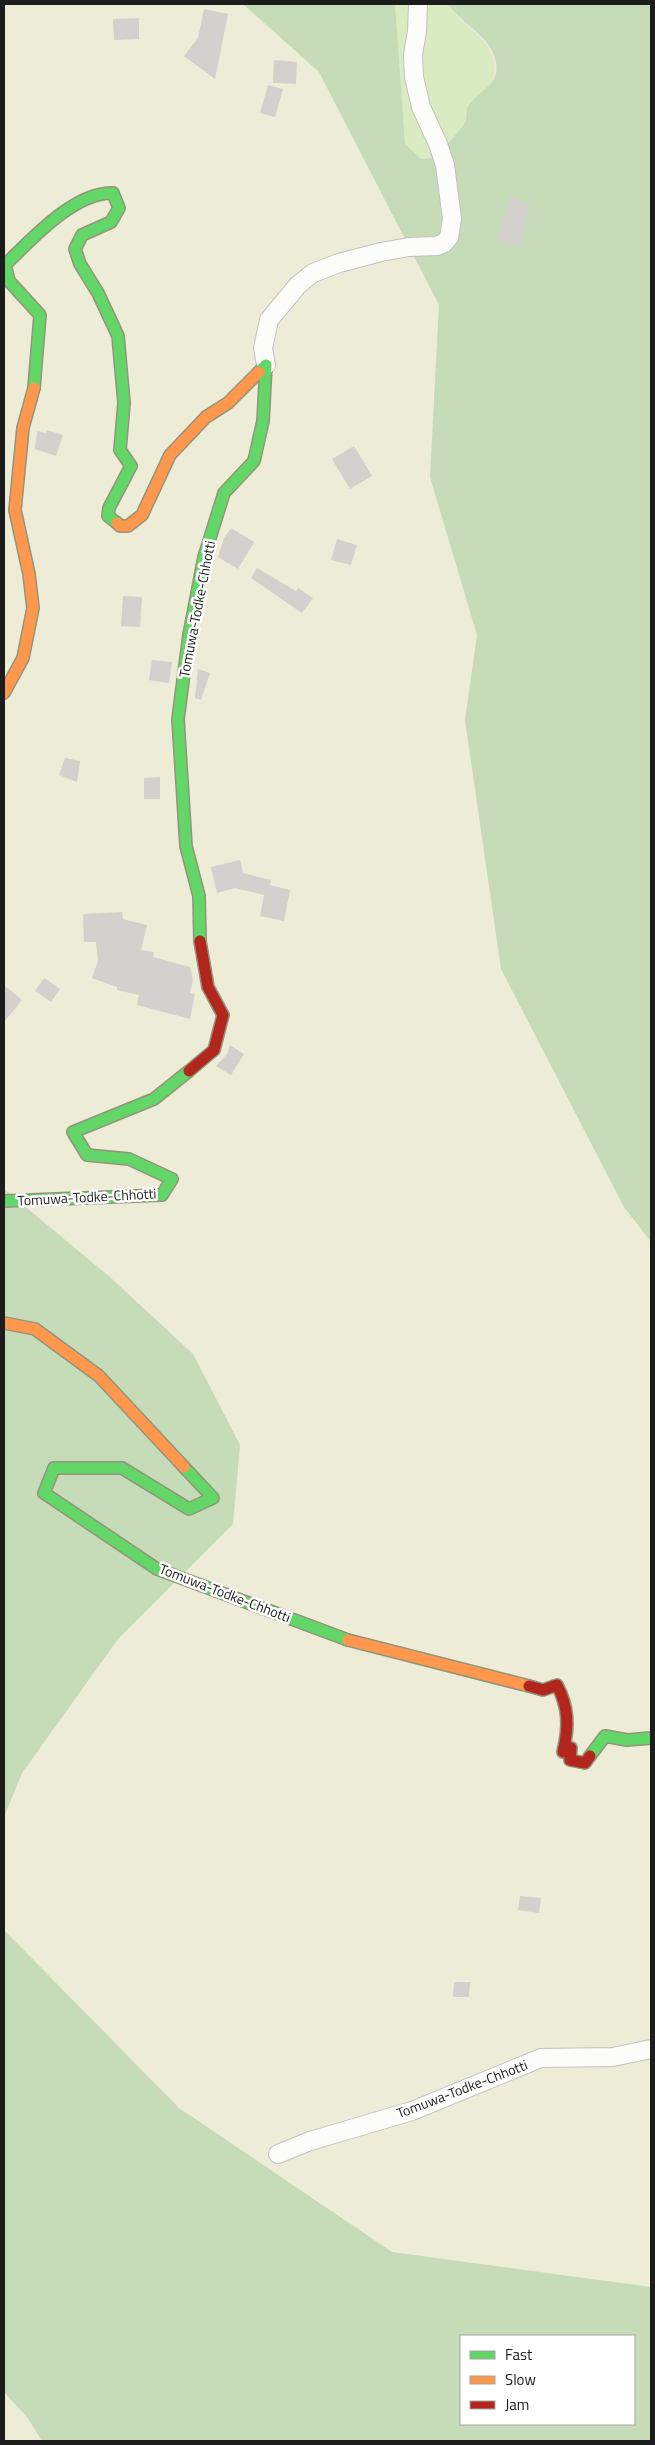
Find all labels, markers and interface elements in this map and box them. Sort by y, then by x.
street label: Tomuwa-Todke-Chhotti [173,539,220,679]
street label: Tomuwa-Todke-Chhotti [17,1182,157,1211]
street label: Tomuwa-Todke-Chhotti [157,1558,294,1627]
street label: Tomuwa-Todke-Chhotti [393,2054,530,2123]
legend [460,2335,635,2425]
text: Fast [505,2343,533,2366]
text: Slow [505,2368,536,2391]
text: Jam [505,2393,529,2416]

